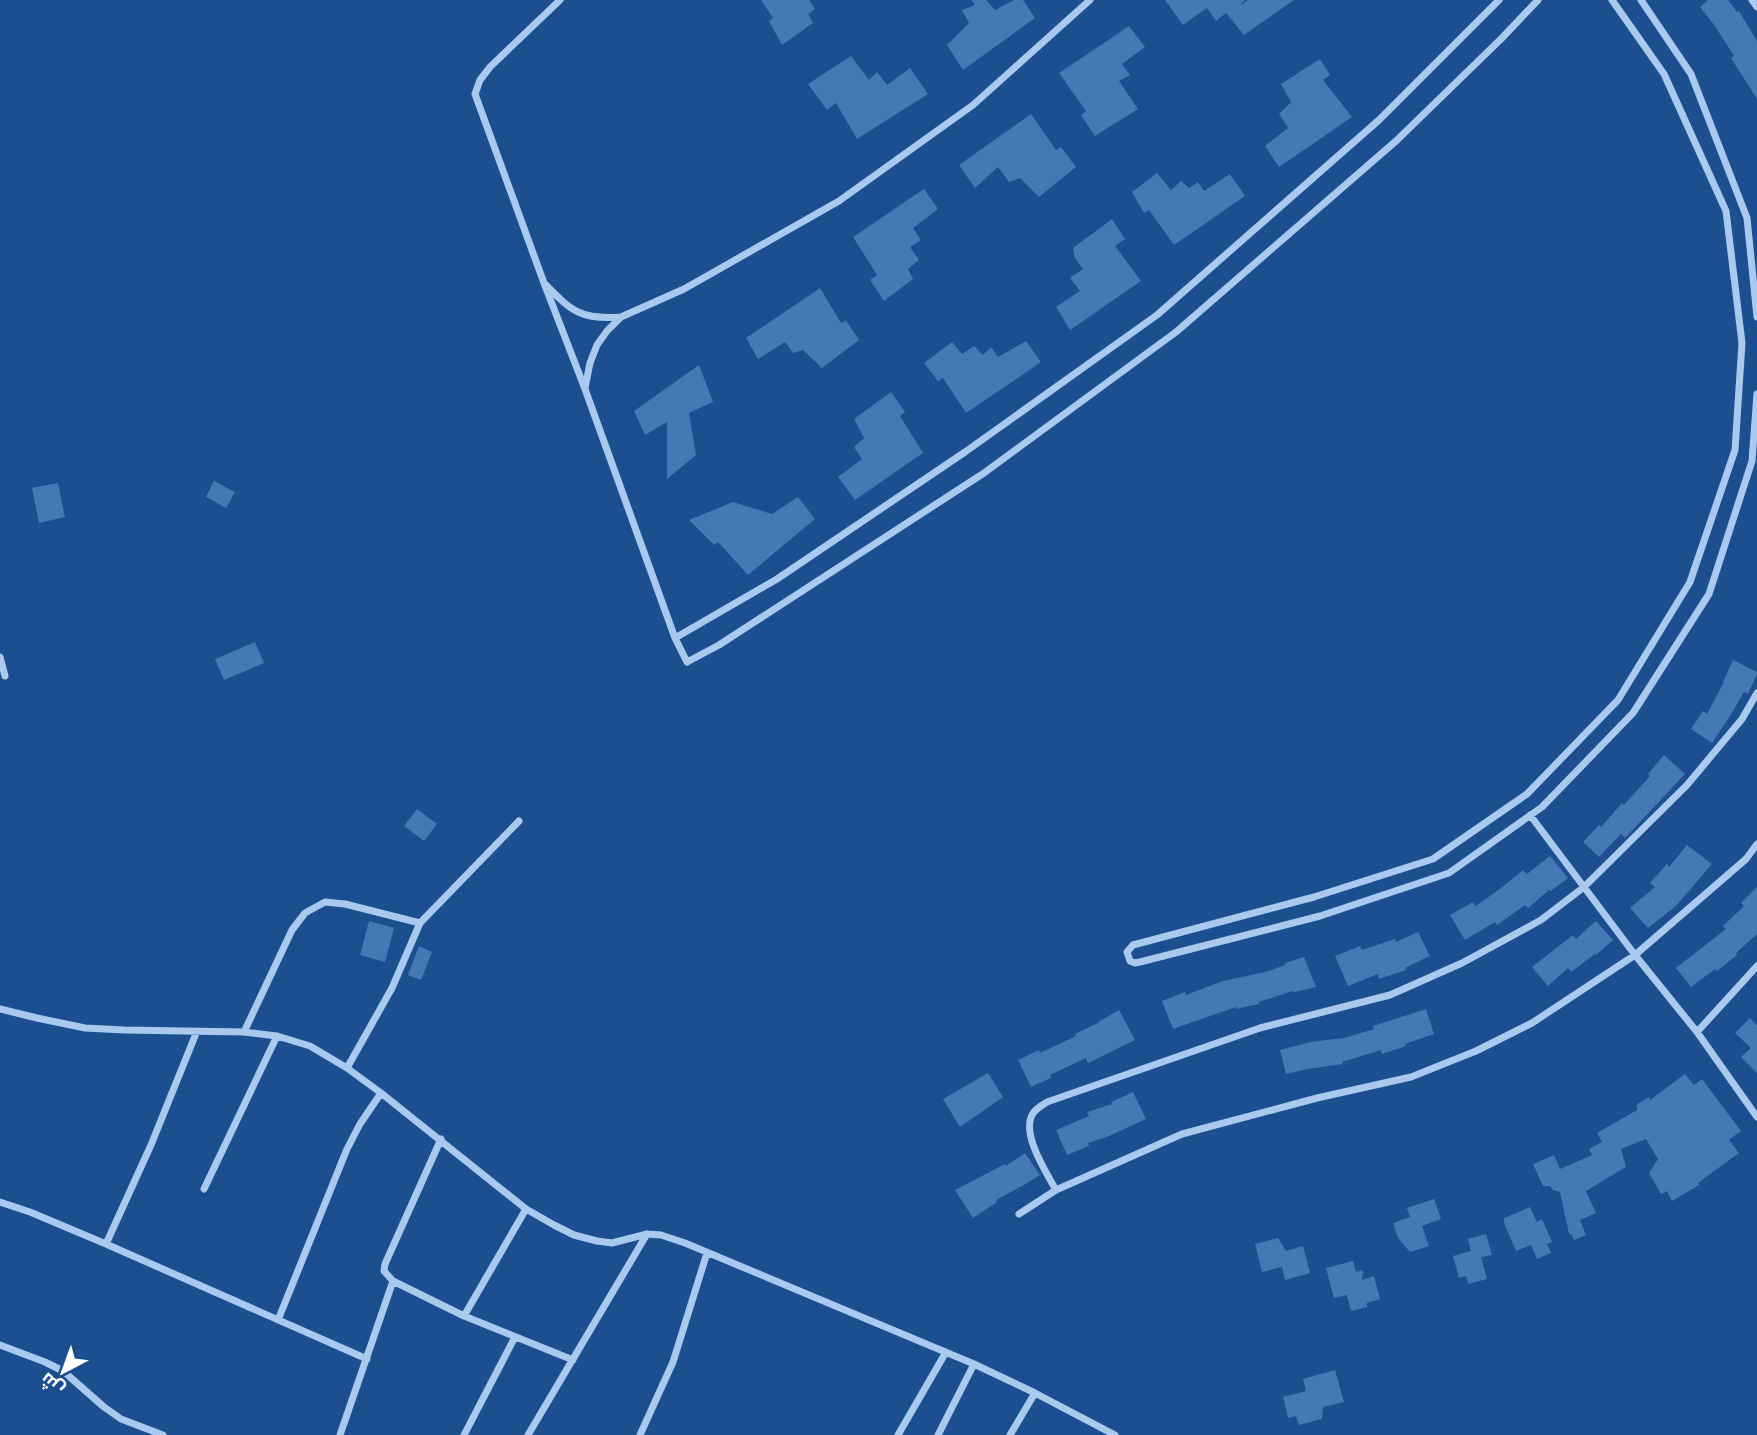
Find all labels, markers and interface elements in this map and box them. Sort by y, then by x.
north arrow [28,1337,98,1407]
text: ش [35,1368,69,1402]

